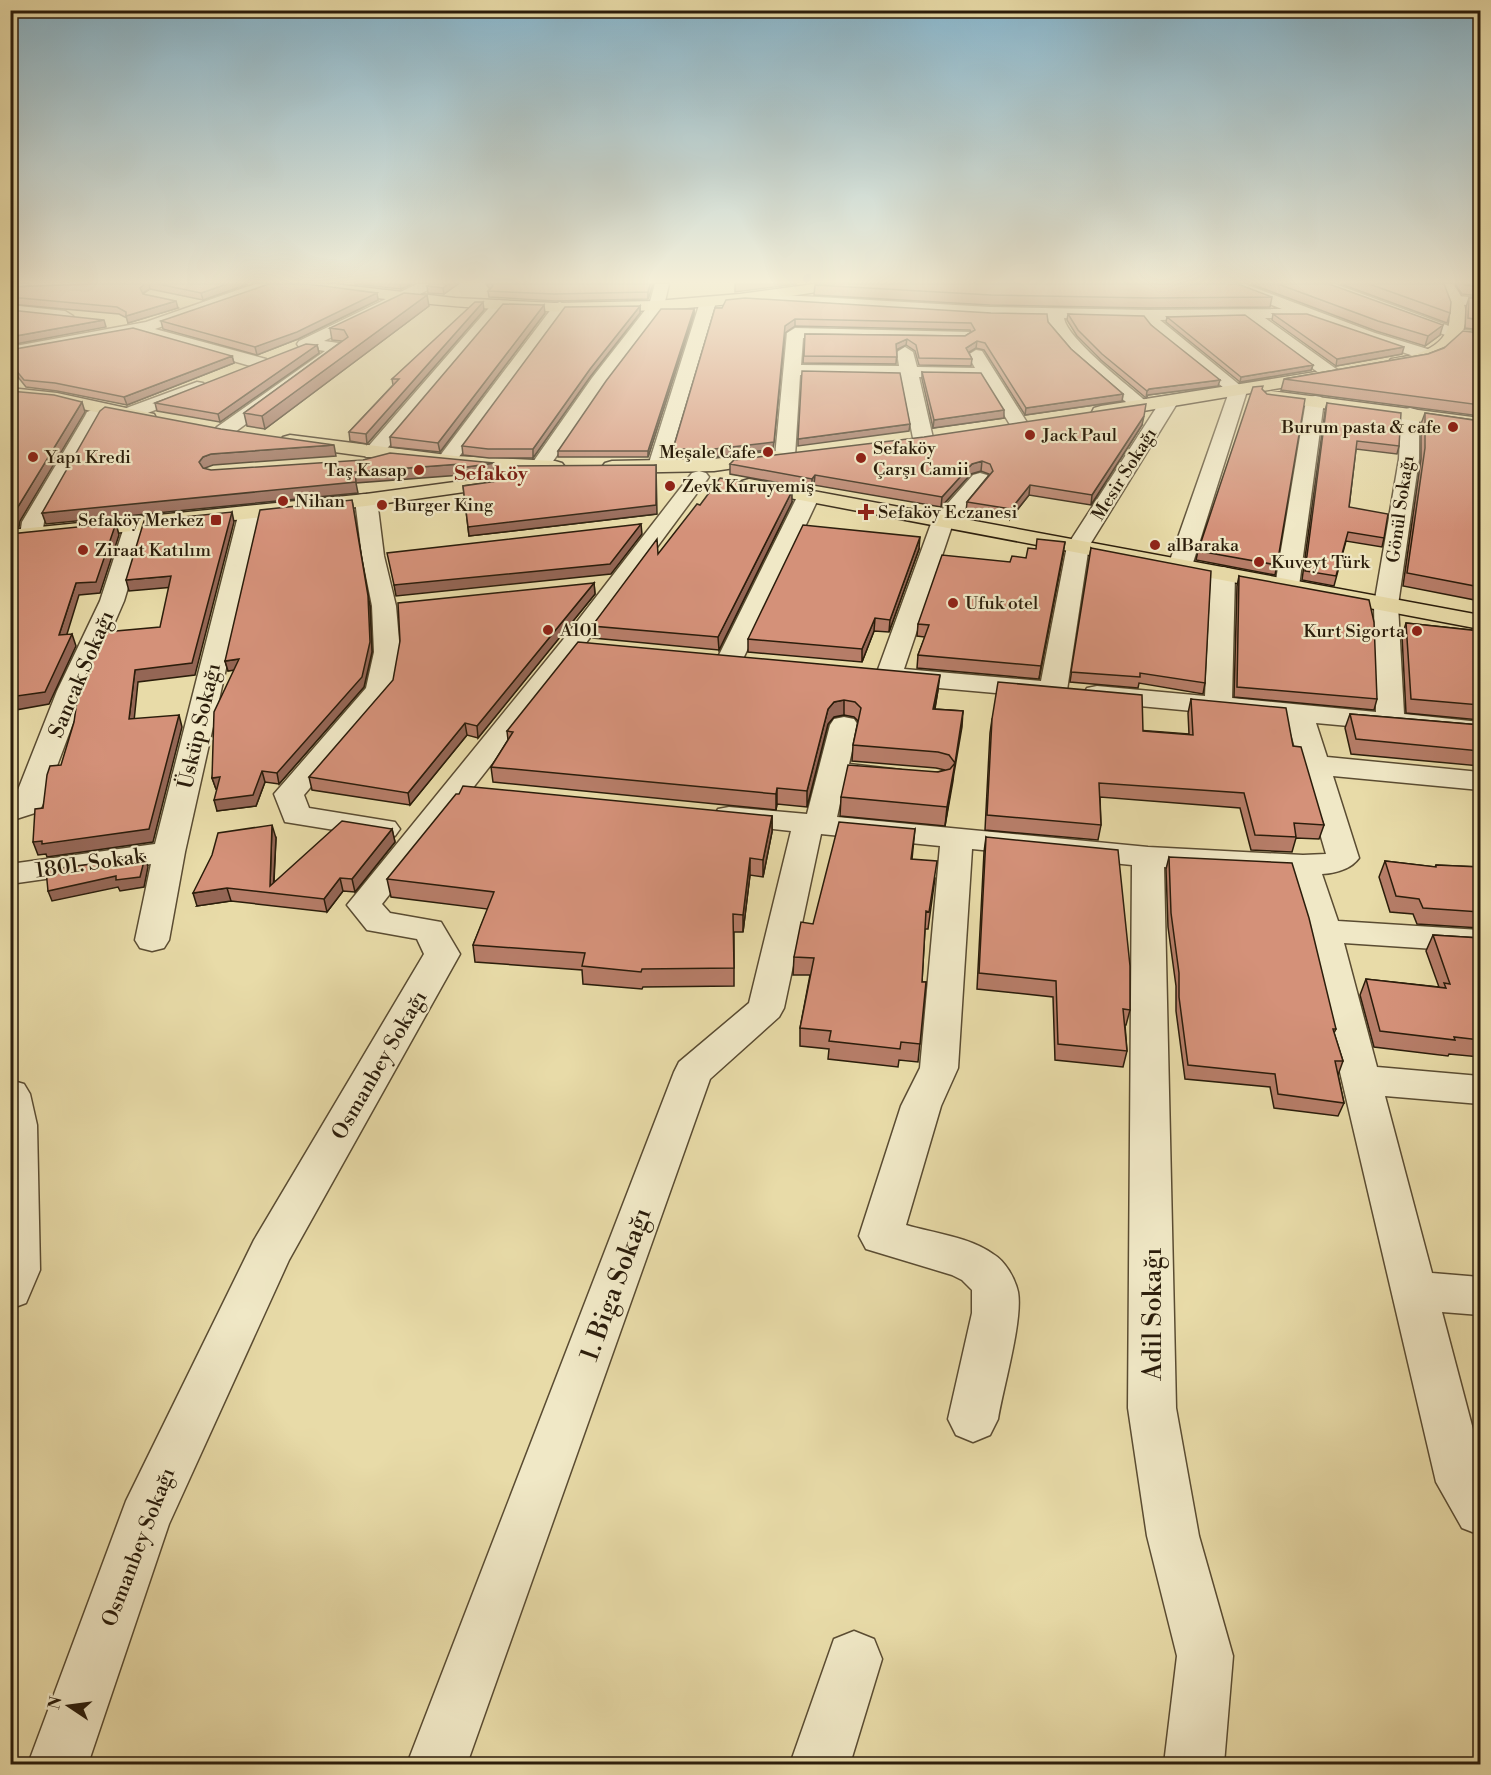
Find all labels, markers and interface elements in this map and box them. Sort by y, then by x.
place label: Burum pasta & cafe [1281,416,1441,439]
marker: Burum pasta & cafe [1446,420,1460,434]
place label: Jack Paul [1041,424,1118,447]
street label: Mesir Sokağı [1087,424,1162,525]
marker: Jack Paul [1023,428,1037,442]
place label: Sefaköy Çarşı Camii [873,437,969,481]
place label: Meşale Cafe [659,441,756,464]
marker: Meşale Cafe [761,445,775,459]
place label: Yapı Kredi [44,446,131,469]
marker: Yapı Kredi [26,450,40,464]
marker: Sefaköy Çarşı Camii [854,451,868,465]
street label: Gönül Sokağı [1382,454,1419,564]
place label: Taş Kasap [324,459,407,482]
district label: Sefaköy [454,462,529,487]
marker: Taş Kasap [412,463,426,477]
place label: Zevk Kuruyemiş [682,475,814,498]
marker: Zevk Kuruyemiş [663,479,677,493]
place label: Nihan [295,490,345,513]
marker: Nihan [276,494,290,508]
place label: Burger King [393,494,494,517]
marker: Burger King [375,498,389,512]
place label: Sefaköy Eczanesi [878,501,1017,524]
marker: Sefaköy Eczanesi [859,505,873,519]
place label: Sefaköy Merkez [78,509,204,532]
marker: Sefaköy Merkez [209,513,223,527]
place label: alBaraka [1167,534,1240,557]
marker: alBaraka [1148,538,1162,552]
place label: Ziraat Katılım [95,539,211,562]
marker: Ziraat Katılım [76,543,90,557]
place label: Kuveyt Türk [1271,551,1371,574]
marker: Kuveyt Türk [1252,555,1266,569]
place label: Ufuk otel [965,592,1039,615]
marker: Ufuk otel [946,596,960,610]
street label: Sancak Sokağı [43,607,120,742]
place label: A101 [559,619,599,642]
place label: Kurt Sigorta [1303,620,1406,643]
marker: A101 [541,623,555,637]
marker: Kurt Sigorta [1410,624,1424,638]
street label: Üsküp Sokağı [171,660,227,792]
street label: 1801. Sokak [34,843,148,885]
street label: Osmanbey Sokağı [327,986,433,1145]
street label: 1. Biga Sokağı [573,1203,658,1365]
street label: Adil Sokağı [1137,1248,1169,1381]
street label: Osmanbey Sokağı [97,1464,181,1630]
north arrow [39,1676,99,1736]
text: N [44,1694,67,1711]

